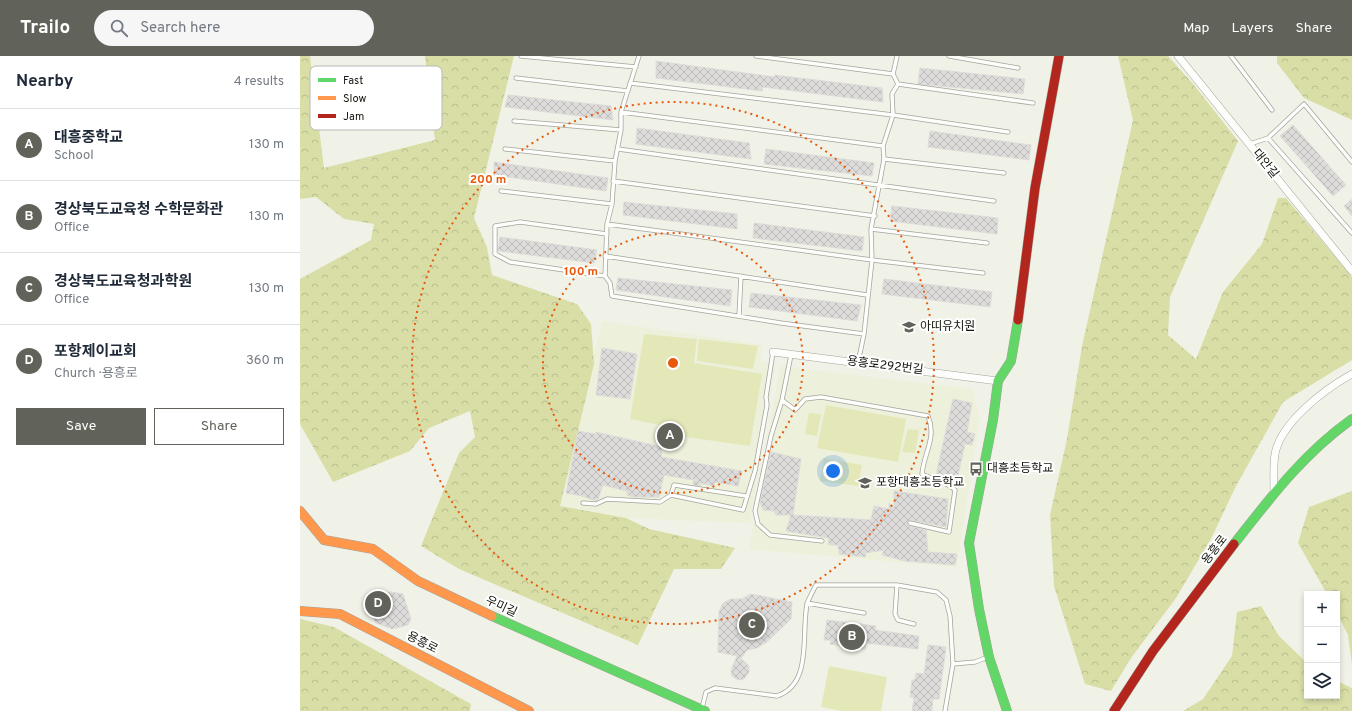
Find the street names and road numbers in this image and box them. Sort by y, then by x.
street label: 대안길 [1248,146,1282,182]
street label: 용흥로292번길 [846,353,924,379]
street label: 용흥로 [1198,532,1232,568]
street label: 우미길 [483,593,519,621]
street label: 용흥로 [404,628,440,658]

